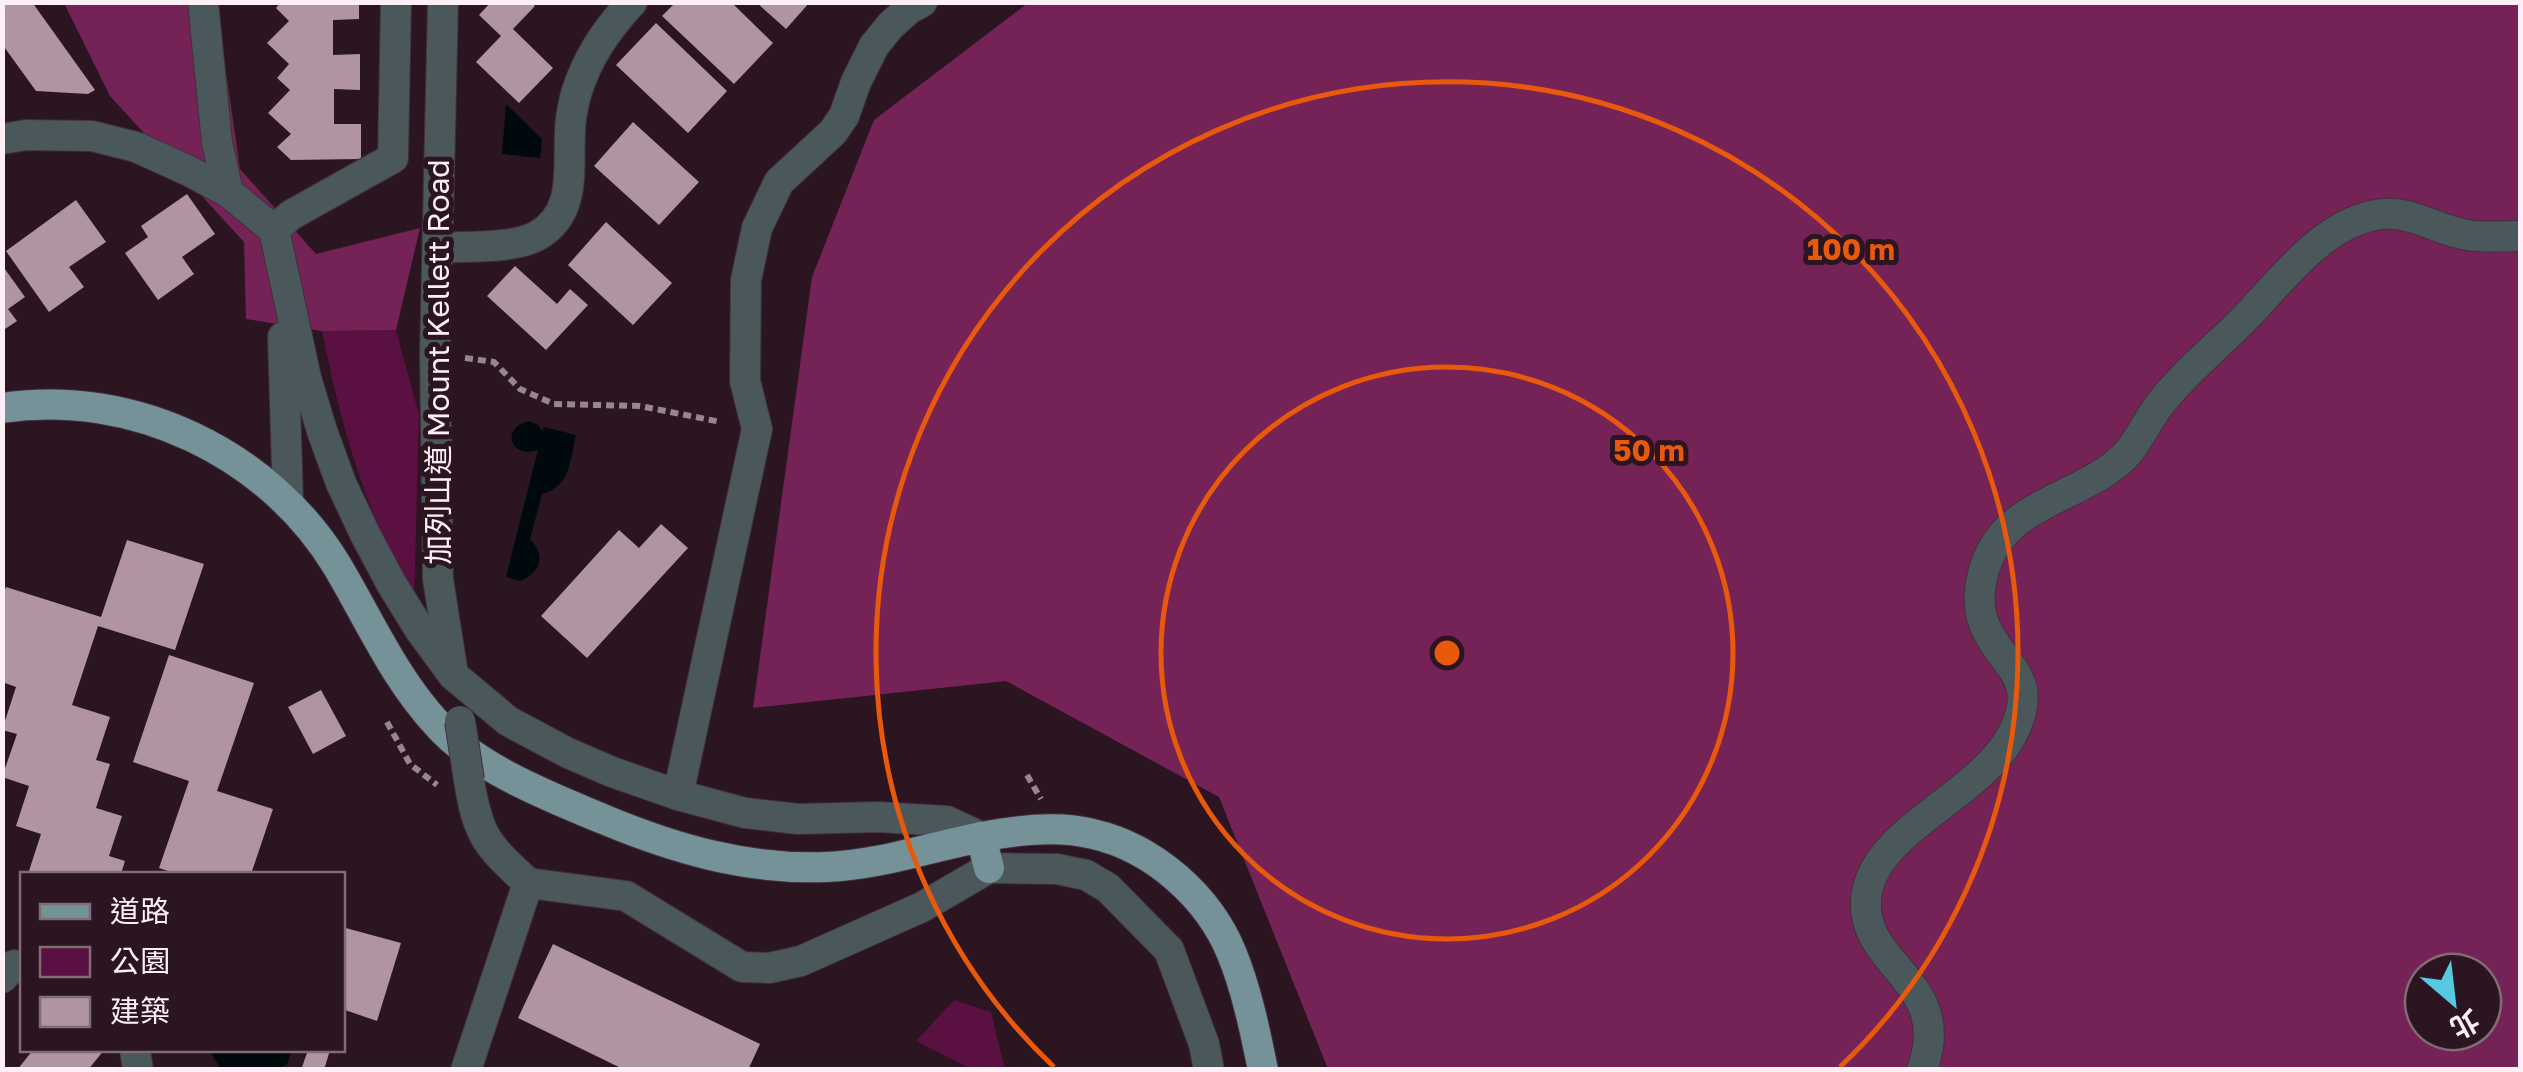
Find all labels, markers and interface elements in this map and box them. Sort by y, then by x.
street label: 加列山道 Mount Kellett Road [420,159,456,565]
text: 100 m [1807,231,1895,267]
text: 50 m [1613,432,1685,468]
centre of rings [1429,635,1465,671]
legend [20,872,345,1052]
text: 道路 [110,893,170,929]
text: 公園 [110,943,170,979]
north arrow [2403,952,2503,1052]
text: 建築 [110,993,170,1029]
text: 北 [2445,1003,2485,1046]

